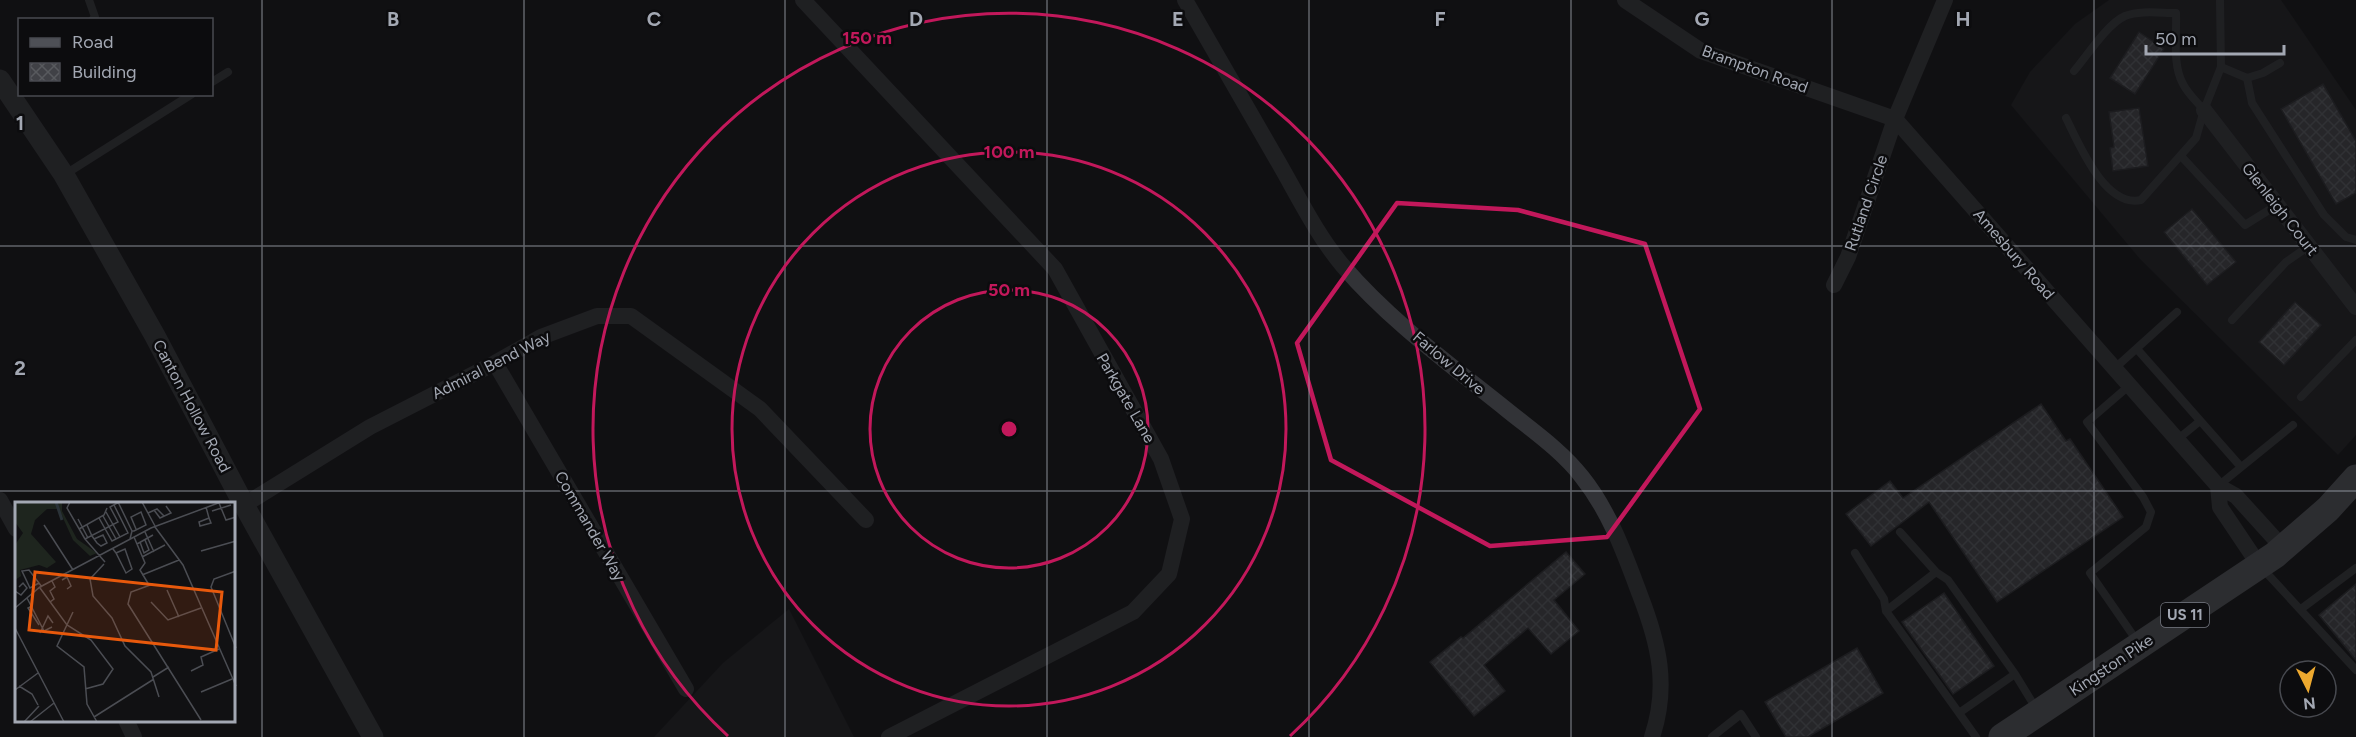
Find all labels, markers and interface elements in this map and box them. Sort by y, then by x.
text: B [387,7,399,31]
text: C [647,7,661,31]
text: D [909,7,923,31]
text: E [1172,7,1184,31]
text: F [1434,7,1446,31]
text: G [1695,7,1710,31]
text: H [1956,7,1971,31]
legend [18,18,213,96]
scale bar [2146,18,2284,56]
text: 150 m [842,27,892,49]
text: 50 m [2155,28,2197,50]
text: Road [72,31,113,53]
street label: Brampton Road [1699,41,1811,97]
text: Building [72,61,137,83]
text: 1 [16,111,24,135]
text: 100 m [984,141,1034,163]
street label: Rutland Circle [1841,152,1891,254]
street label: Glenleigh Court [2238,159,2322,259]
street label: Amesbury Road [1970,205,2058,303]
text: 50 m [988,279,1030,301]
street label: Admiral Bend Way [429,327,554,403]
street label: Farlow Drive [1409,327,1489,399]
street label: Canton Hollow Road [149,336,235,476]
street label: Parkgate Lane [1093,350,1160,447]
text: 2 [14,356,26,380]
centre of rings [999,419,1019,439]
street label: Commander Way [551,468,629,585]
inset map [15,502,236,722]
road number: US 11 [2161,603,2209,627]
street label: Kingston Pike [2066,630,2157,700]
north arrow [2278,659,2338,719]
text: N [2302,693,2317,714]

